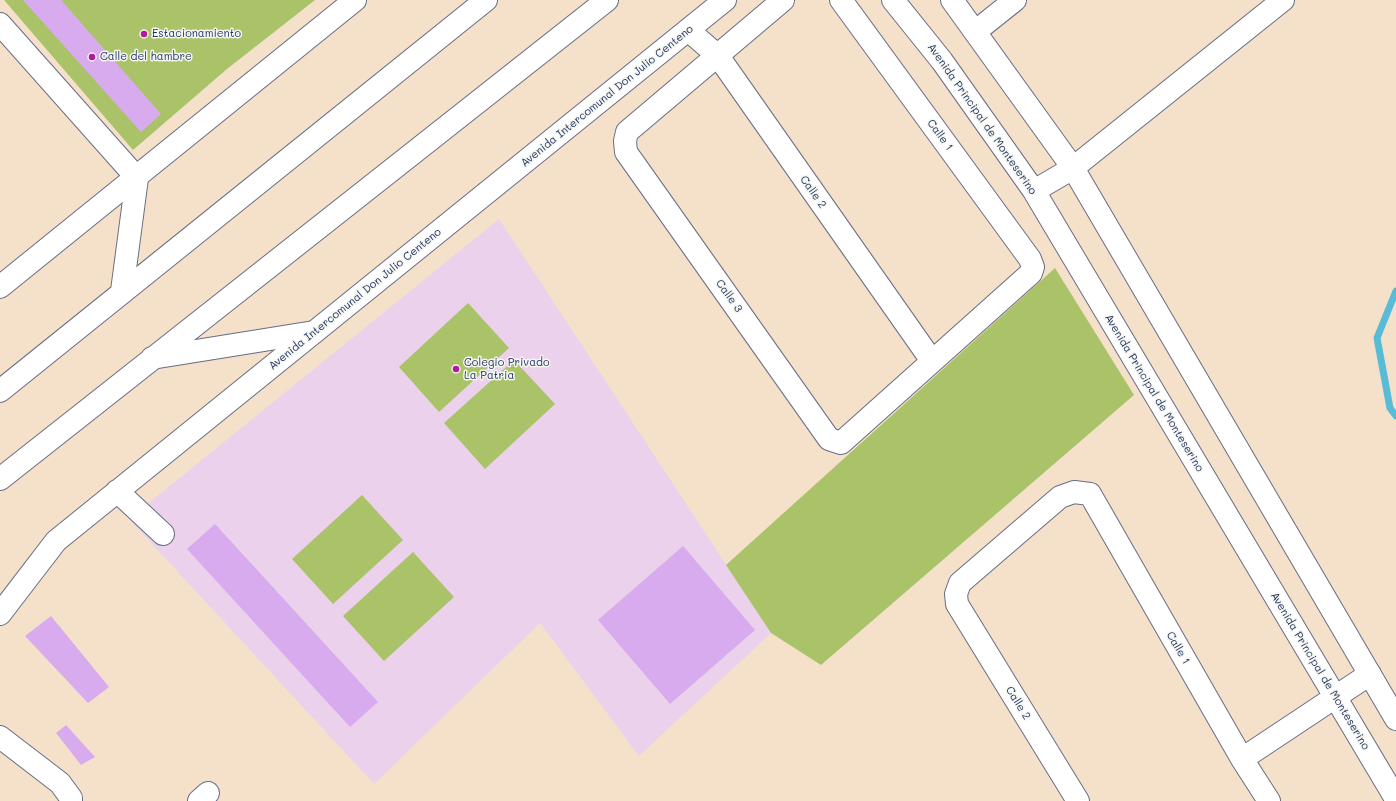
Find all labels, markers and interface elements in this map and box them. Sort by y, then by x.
street label: Avenida Intercomunal Don Julio Centeno [518,22,696,170]
place label: Estacionamiento [152,27,241,41]
marker: Estacionamiento [139,29,149,39]
street label: Avenida Principal de Monteserino [925,41,1039,197]
place label: Calle del hambre [100,50,192,64]
marker: Calle del hambre [87,52,97,62]
street label: Calle 1 [924,117,956,153]
street label: Calle 2 [797,173,829,211]
street label: Avenida Intercomunal Don Julio Centeno [266,225,444,373]
street label: Calle 3 [713,277,745,315]
street label: Avenida Principal de Monteserino [1102,312,1206,474]
place label: Colegio Privado La Patria [464,356,550,382]
marker: Colegio Privado La Patria [451,364,461,374]
street label: Avenida Principal de Monteserino [1268,590,1372,752]
street label: Calle 1 [1163,629,1193,667]
street label: Calle 2 [1003,684,1033,722]

